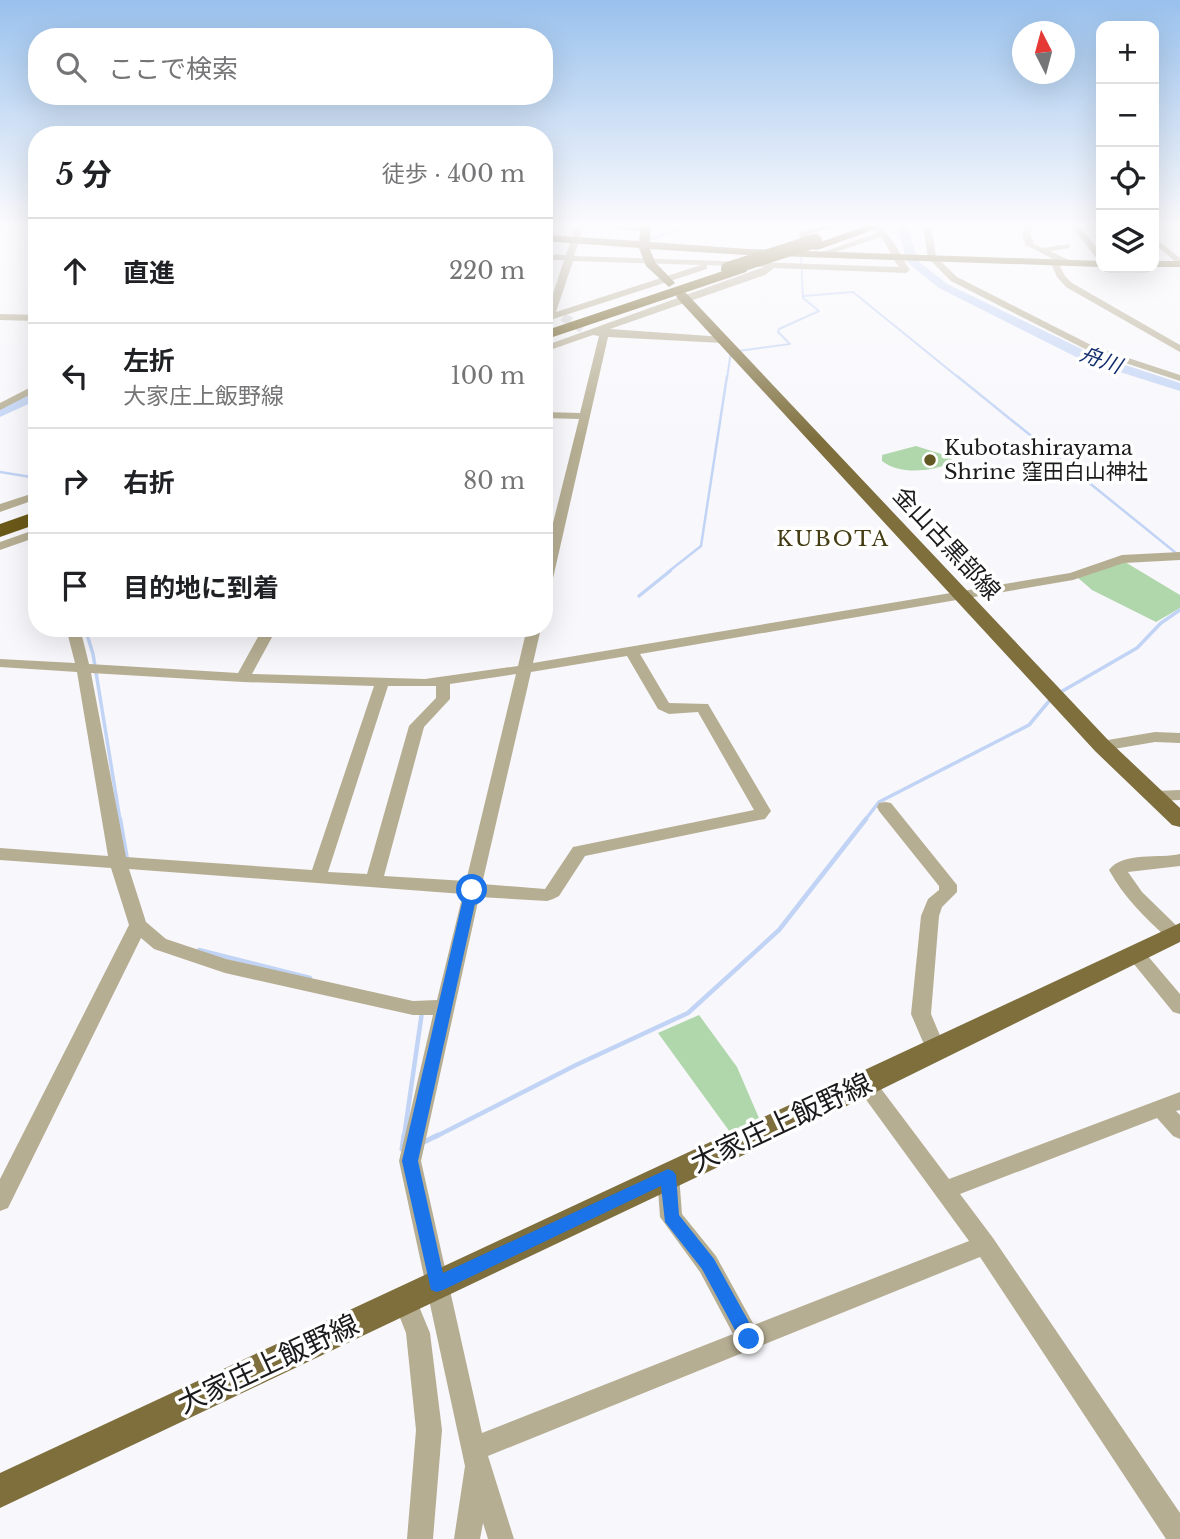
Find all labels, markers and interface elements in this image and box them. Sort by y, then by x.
north arrow [1012,21,1075,84]
map controls [1096,21,1159,273]
button: + [1096,21,1159,84]
search box [28,28,553,105]
icon: search [52,48,90,86]
text: ここで検索 [108,53,238,85]
button: − [1096,84,1159,147]
button: locate [1096,147,1159,210]
text: 5 分 [56,156,112,193]
text: 徒歩 · 400 m [382,160,525,188]
button: layers [1096,210,1159,273]
icon: ahead [56,252,94,290]
text: 直進 [123,257,175,289]
text: 220 m [449,257,525,285]
water label: 舟川 [1077,341,1127,380]
text: 左折 [123,345,175,377]
icon: left [56,357,94,395]
text: 100 m [451,362,525,390]
text: 大家庄上飯野線 [123,382,284,410]
place label: Kubotashirayama Shrine 窪田白山神社 [944,435,1148,485]
marker: Kubotashirayama Shrine 窪田白山神社 [922,452,938,468]
icon: right [56,462,94,500]
text: 右折 [123,467,175,499]
text: 80 m [463,467,525,495]
street label: 金山古黒部線 [887,480,1007,606]
district label: KUBOTA [776,526,890,552]
icon: arrive [56,567,94,605]
text: 目的地に到着 [123,572,279,604]
route start [456,874,487,905]
street label: 大家庄上飯野線 [685,1066,877,1180]
street label: 大家庄上飯野線 [172,1307,364,1421]
route end [733,1323,764,1354]

